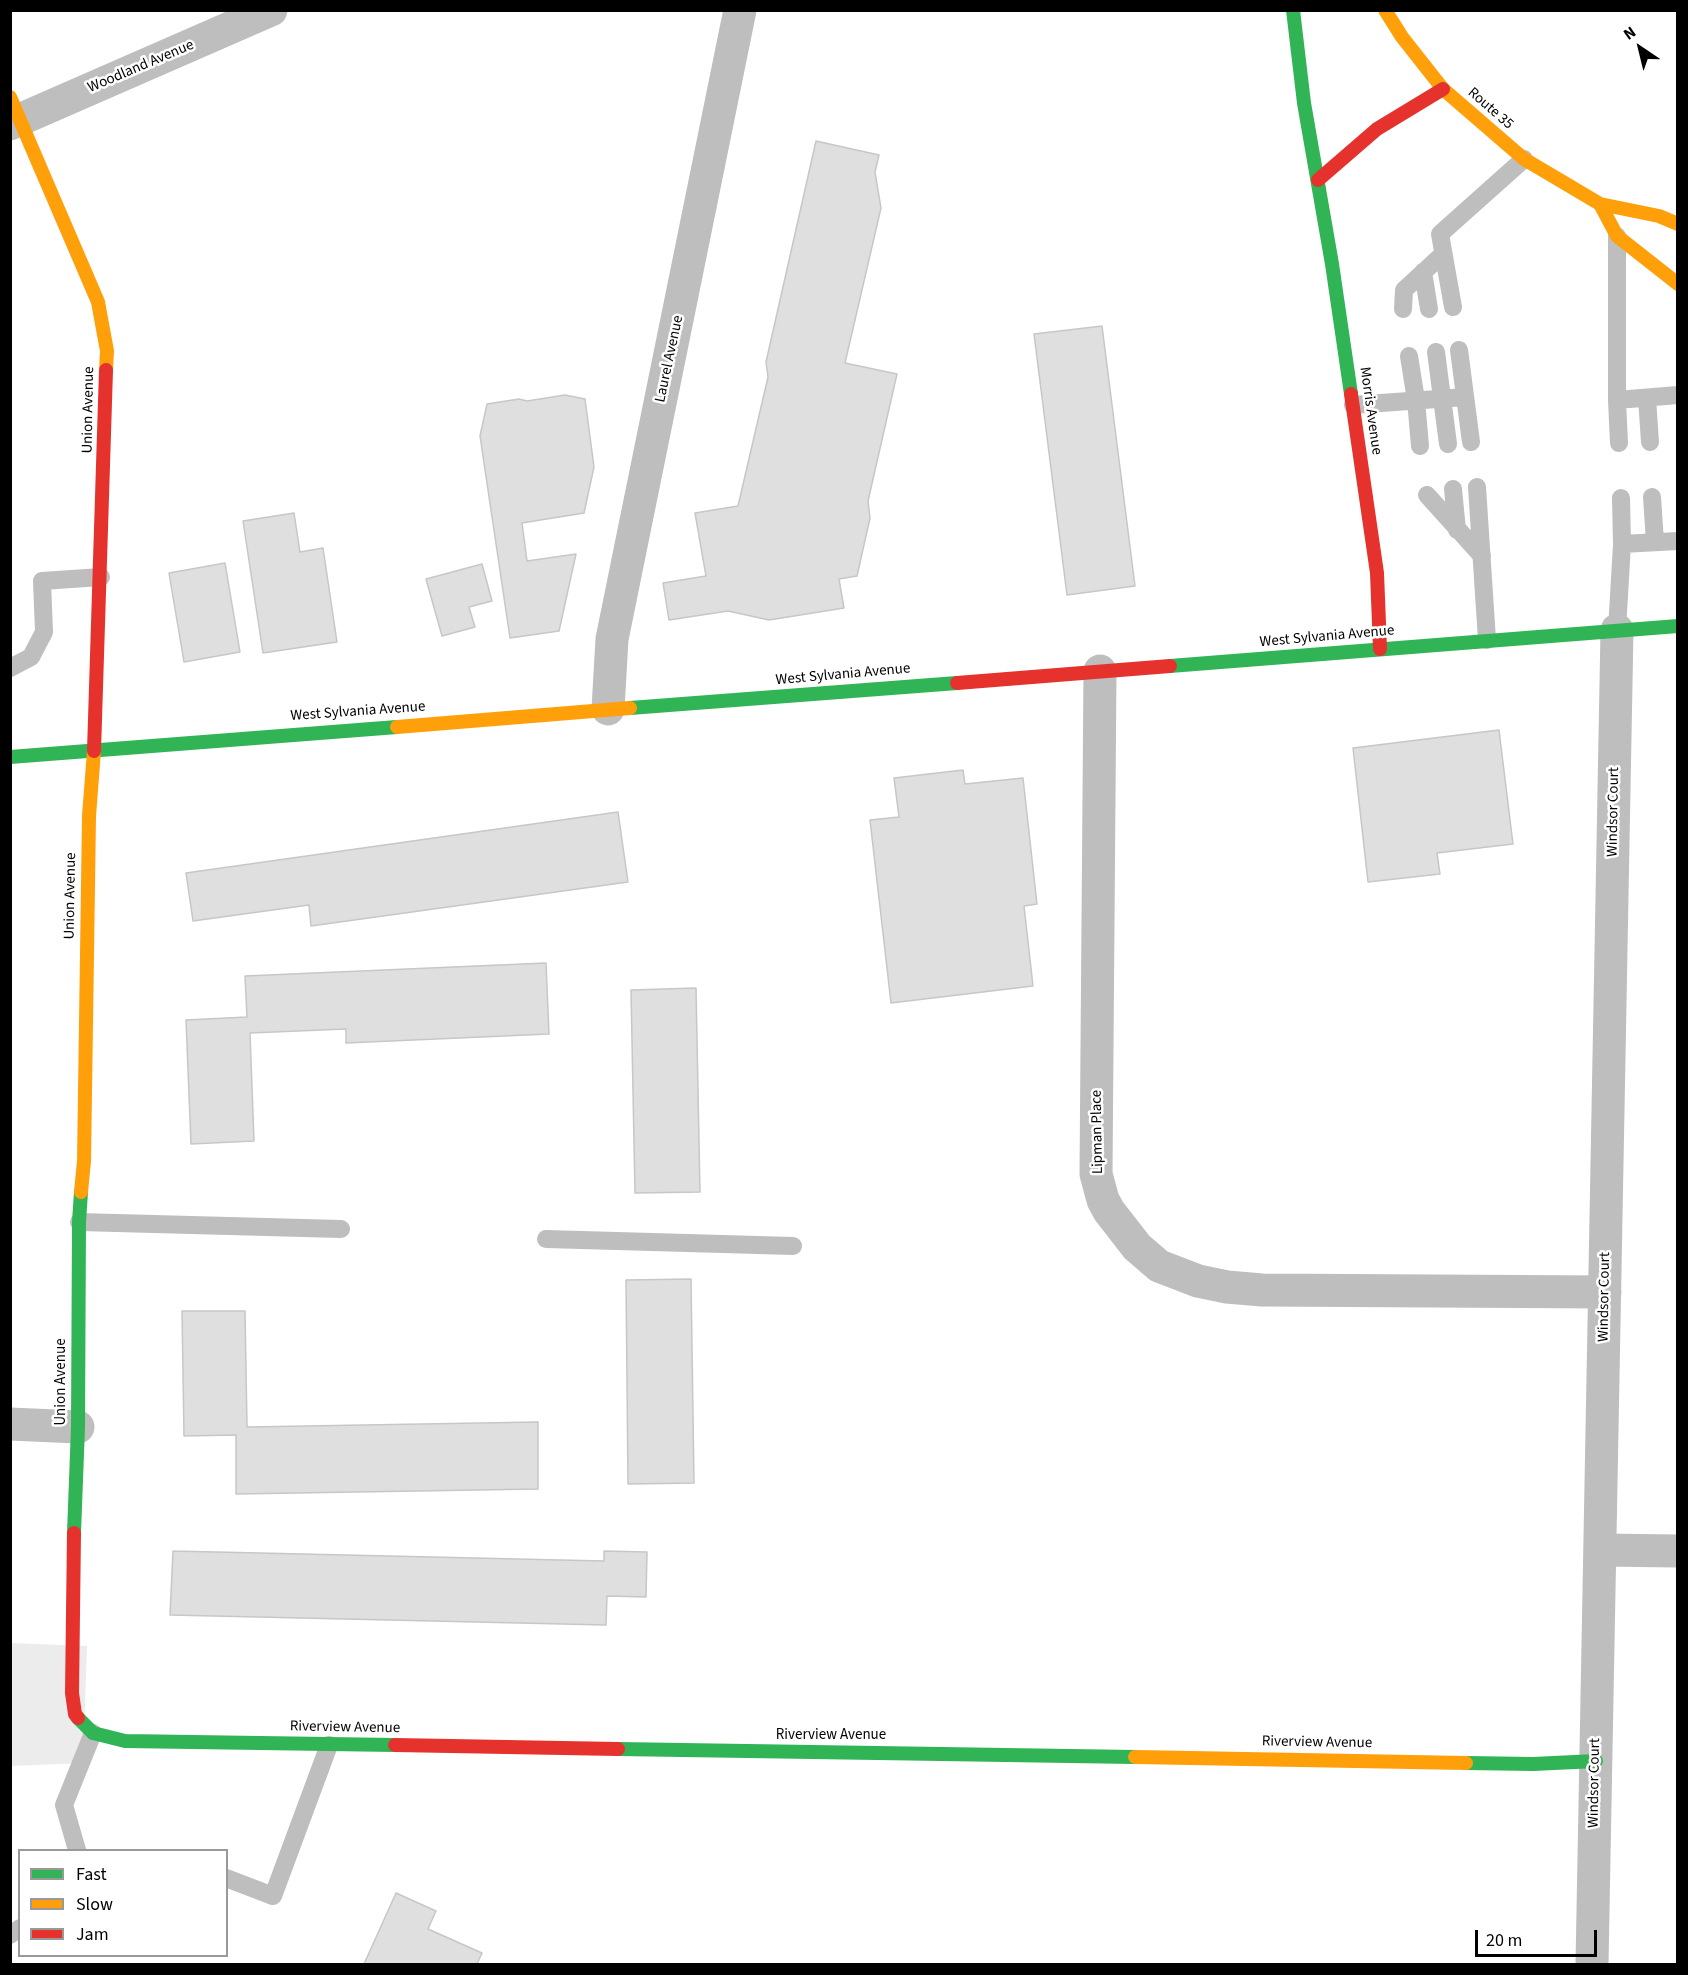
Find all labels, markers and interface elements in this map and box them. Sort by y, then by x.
north arrow [1610,18,1670,78]
text: N [1619,21,1640,45]
street label: Woodland Avenue [85,37,197,97]
street label: Route 35 [1463,84,1517,134]
street label: Laurel Avenue [652,314,688,404]
street label: Union Avenue [79,366,99,454]
street label: Morris Avenue [1355,366,1385,456]
street label: West Sylvania Avenue [1259,622,1395,652]
street label: West Sylvania Avenue [775,660,911,690]
street label: West Sylvania Avenue [290,698,426,726]
street label: Windsor Court [1604,767,1624,857]
street label: Union Avenue [61,852,81,940]
street label: Lipman Place [1088,1090,1108,1174]
street label: Windsor Court [1595,1252,1615,1342]
street label: Union Avenue [53,1338,71,1426]
street label: Riverview Avenue [290,1718,400,1738]
street label: Riverview Avenue [776,1727,886,1745]
street label: Riverview Avenue [1262,1733,1372,1753]
street label: Windsor Court [1585,1738,1605,1828]
legend [18,1849,228,1957]
text: Fast [76,1862,107,1887]
text: Slow [76,1892,113,1917]
scale bar [1478,1918,1600,1956]
text: Jam [76,1922,109,1947]
text: 20 m [1486,1928,1522,1953]

